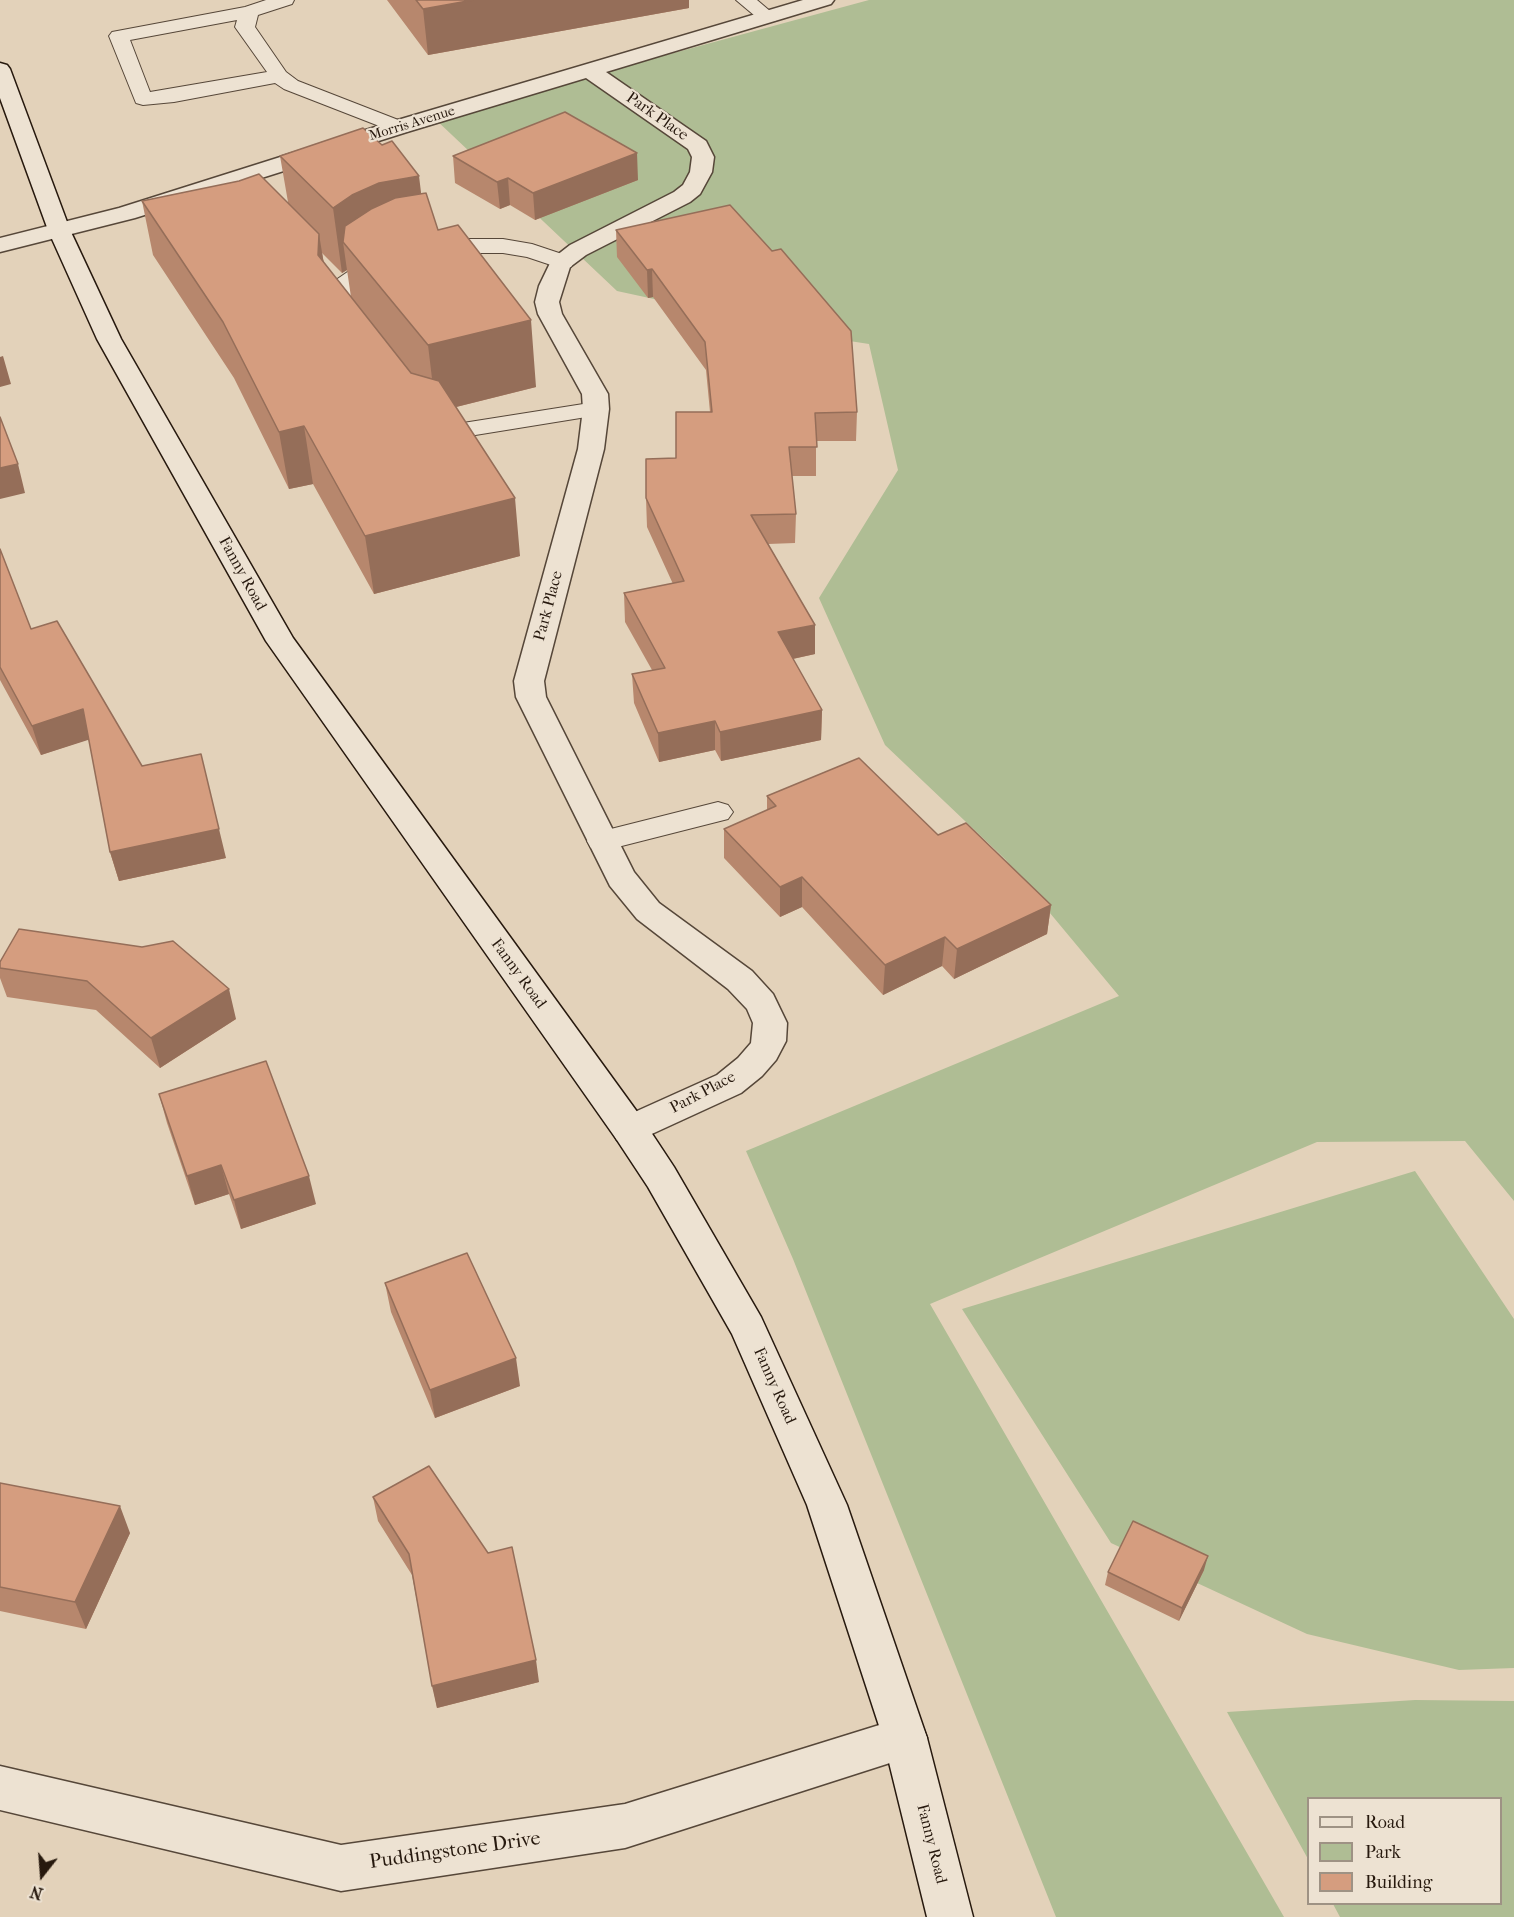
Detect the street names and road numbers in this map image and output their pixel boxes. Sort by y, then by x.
street label: Park Place [622,89,692,145]
street label: Morris Avenue [367,103,457,145]
street label: Fanny Road [214,534,270,614]
street label: Park Place [530,569,568,643]
street label: Fanny Road [486,935,550,1013]
street label: Park Place [667,1068,739,1118]
street label: Fanny Road [749,1345,799,1427]
street label: Fanny Road [912,1802,950,1886]
street label: Puddingstone Drive [368,1827,542,1875]

